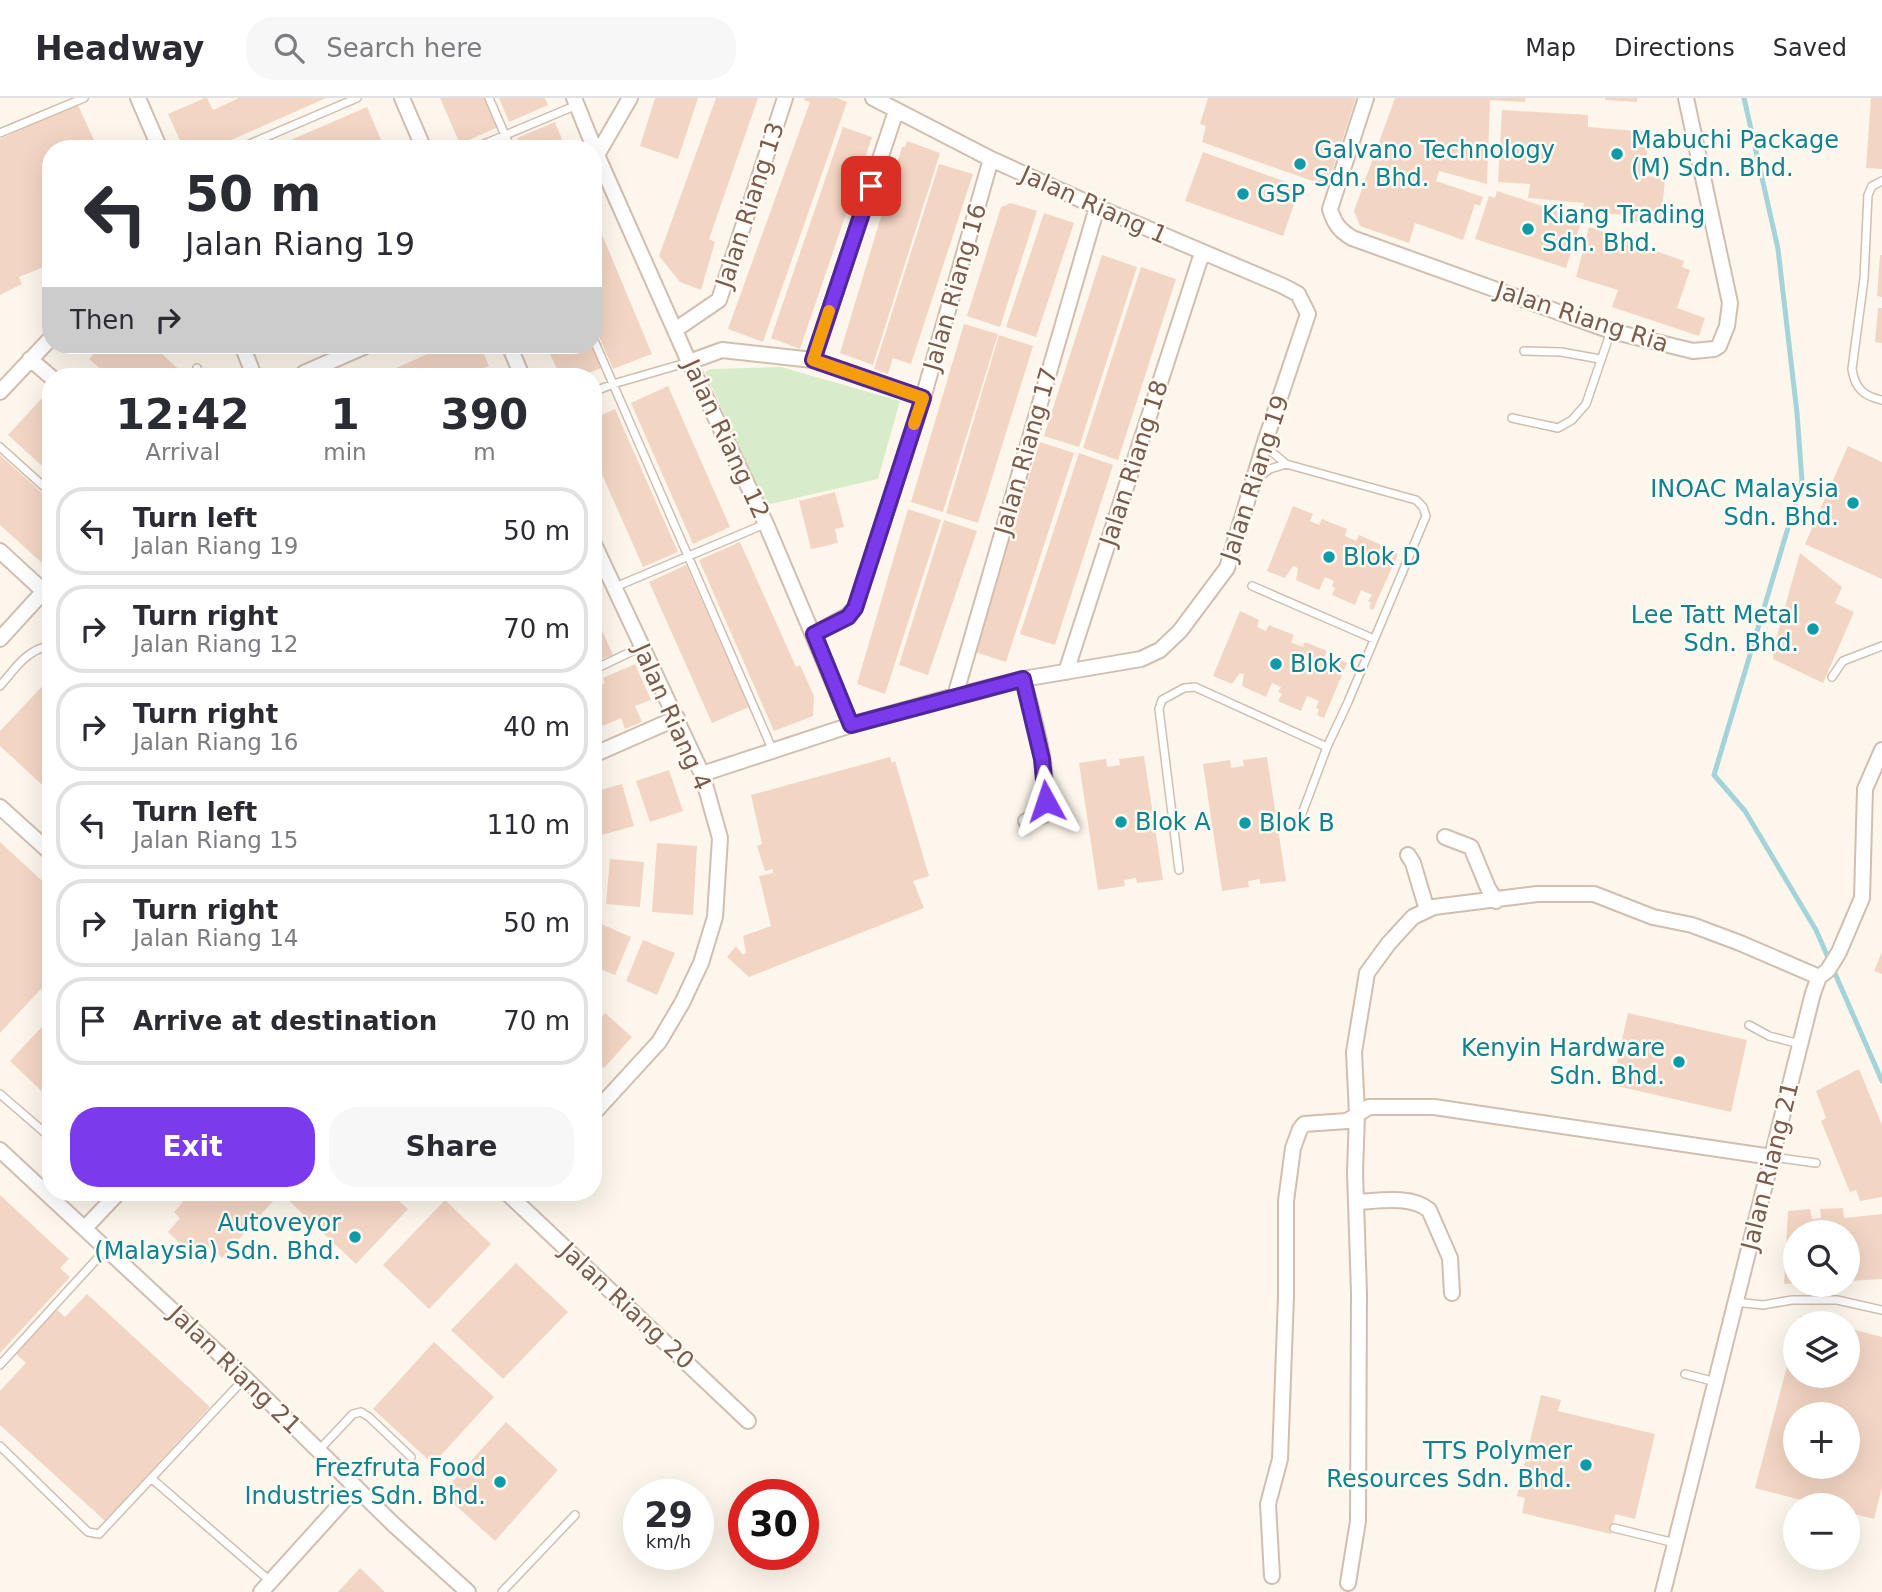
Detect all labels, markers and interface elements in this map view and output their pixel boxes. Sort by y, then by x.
search box [246,17,736,80]
text: Headway [35,29,204,68]
icon: search [270,29,308,67]
text: Search here [326,33,482,63]
text: Map [1525,34,1576,62]
text: Directions [1614,34,1735,62]
text: Saved [1773,34,1847,62]
street label: Jalan Riang 13 [709,119,790,293]
place label: Mabuchi Package (M) Sdn. Bhd. [1631,126,1839,182]
place label: Galvano Technology Sdn. Bhd. [1314,136,1555,192]
marker: Mabuchi Package (M) Sdn. Bhd. [1609,146,1625,162]
pin [841,156,901,216]
marker: Galvano Technology Sdn. Bhd. [1292,156,1308,172]
street label: Jalan Riang 1 [1015,159,1172,250]
text: 50 m [185,166,321,223]
icon: arrive [852,167,890,205]
icon: left [70,168,161,259]
place label: GSP [1257,180,1305,208]
marker: GSP [1235,186,1251,202]
street label: Jalan Riang 16 [917,200,992,376]
place label: Kiang Trading Sdn. Bhd. [1542,201,1705,257]
marker: Kiang Trading Sdn. Bhd. [1520,221,1536,237]
text: Jalan Riang 19 [185,225,415,263]
street label: Jalan Riang Ria [1490,275,1672,358]
icon: right [149,301,187,339]
text: Then [70,305,135,335]
street label: Jalan Riang 12 [676,353,775,523]
street label: Jalan Riang 17 [988,364,1063,540]
street label: Jalan Riang 18 [1093,377,1174,551]
text: 12:42 [116,390,250,439]
text: 1 [330,390,360,439]
text: 390 [441,390,528,439]
street label: Jalan Riang 19 [1214,392,1295,566]
text: Arrival [145,439,220,465]
text: min [323,439,367,465]
text: m [473,439,496,465]
place label: INOAC Malaysia Sdn. Bhd. [1650,475,1839,531]
marker: INOAC Malaysia Sdn. Bhd. [1845,495,1861,511]
text: Turn left [133,503,257,533]
icon: left [74,512,112,550]
text: 50 m [503,516,570,546]
text: Jalan Riang 19 [133,533,298,559]
place label: Blok D [1343,543,1421,571]
marker: Blok D [1321,549,1337,565]
text: Turn right [133,601,278,631]
place label: Lee Tatt Metal Sdn. Bhd. [1631,601,1799,657]
icon: right [74,610,112,648]
text: 70 m [503,614,570,644]
marker: Lee Tatt Metal Sdn. Bhd. [1805,621,1821,637]
text: Jalan Riang 12 [133,631,298,657]
street label: Jalan Riang 4 [626,638,717,795]
place label: Blok C [1290,650,1366,678]
marker: Blok C [1268,656,1284,672]
text: Turn right [133,699,278,729]
icon: right [74,708,112,746]
text: 40 m [503,712,570,742]
text: Jalan Riang 16 [133,729,298,755]
position arrow [1009,764,1083,838]
text: Turn left [133,797,257,827]
icon: left [74,806,112,844]
place label: Blok A [1135,808,1211,836]
place label: Blok B [1259,809,1335,837]
text: 110 m [487,810,570,840]
marker: Blok A [1113,814,1129,830]
marker: Blok B [1237,815,1253,831]
text: Jalan Riang 15 [133,827,298,853]
text: Turn right [133,895,278,925]
icon: right [74,904,112,942]
text: 50 m [503,908,570,938]
text: Jalan Riang 14 [133,925,298,951]
icon: arrive [74,1002,112,1040]
text: Arrive at destination [133,1006,437,1036]
text: 70 m [503,1006,570,1036]
place label: Kenyin Hardware Sdn. Bhd. [1461,1034,1665,1090]
marker: Kenyin Hardware Sdn. Bhd. [1671,1054,1687,1070]
street label: Jalan Riang 21 [1735,1079,1804,1255]
button: Exit [70,1107,315,1187]
button: Share [329,1107,574,1187]
place label: Autoveyor (Malaysia) Sdn. Bhd. [94,1209,341,1265]
map controls [1783,1220,1860,1570]
button: search [1783,1220,1860,1297]
marker: Autoveyor (Malaysia) Sdn. Bhd. [347,1229,363,1245]
street label: Jalan Riang 20 [553,1236,700,1375]
street label: Jalan Riang 21 [162,1299,307,1440]
button: layers [1783,1311,1860,1388]
button: + [1783,1402,1860,1479]
place label: TTS Polymer Resources Sdn. Bhd. [1326,1437,1572,1493]
place label: Frezfruta Food Industries Sdn. Bhd. [244,1454,486,1510]
marker: TTS Polymer Resources Sdn. Bhd. [1578,1457,1594,1473]
marker: Frezfruta Food Industries Sdn. Bhd. [492,1474,508,1490]
speed limit sign: 30 [728,1479,819,1570]
button: − [1783,1493,1860,1570]
text: 29 [644,1495,693,1535]
text: km/h [646,1531,691,1552]

